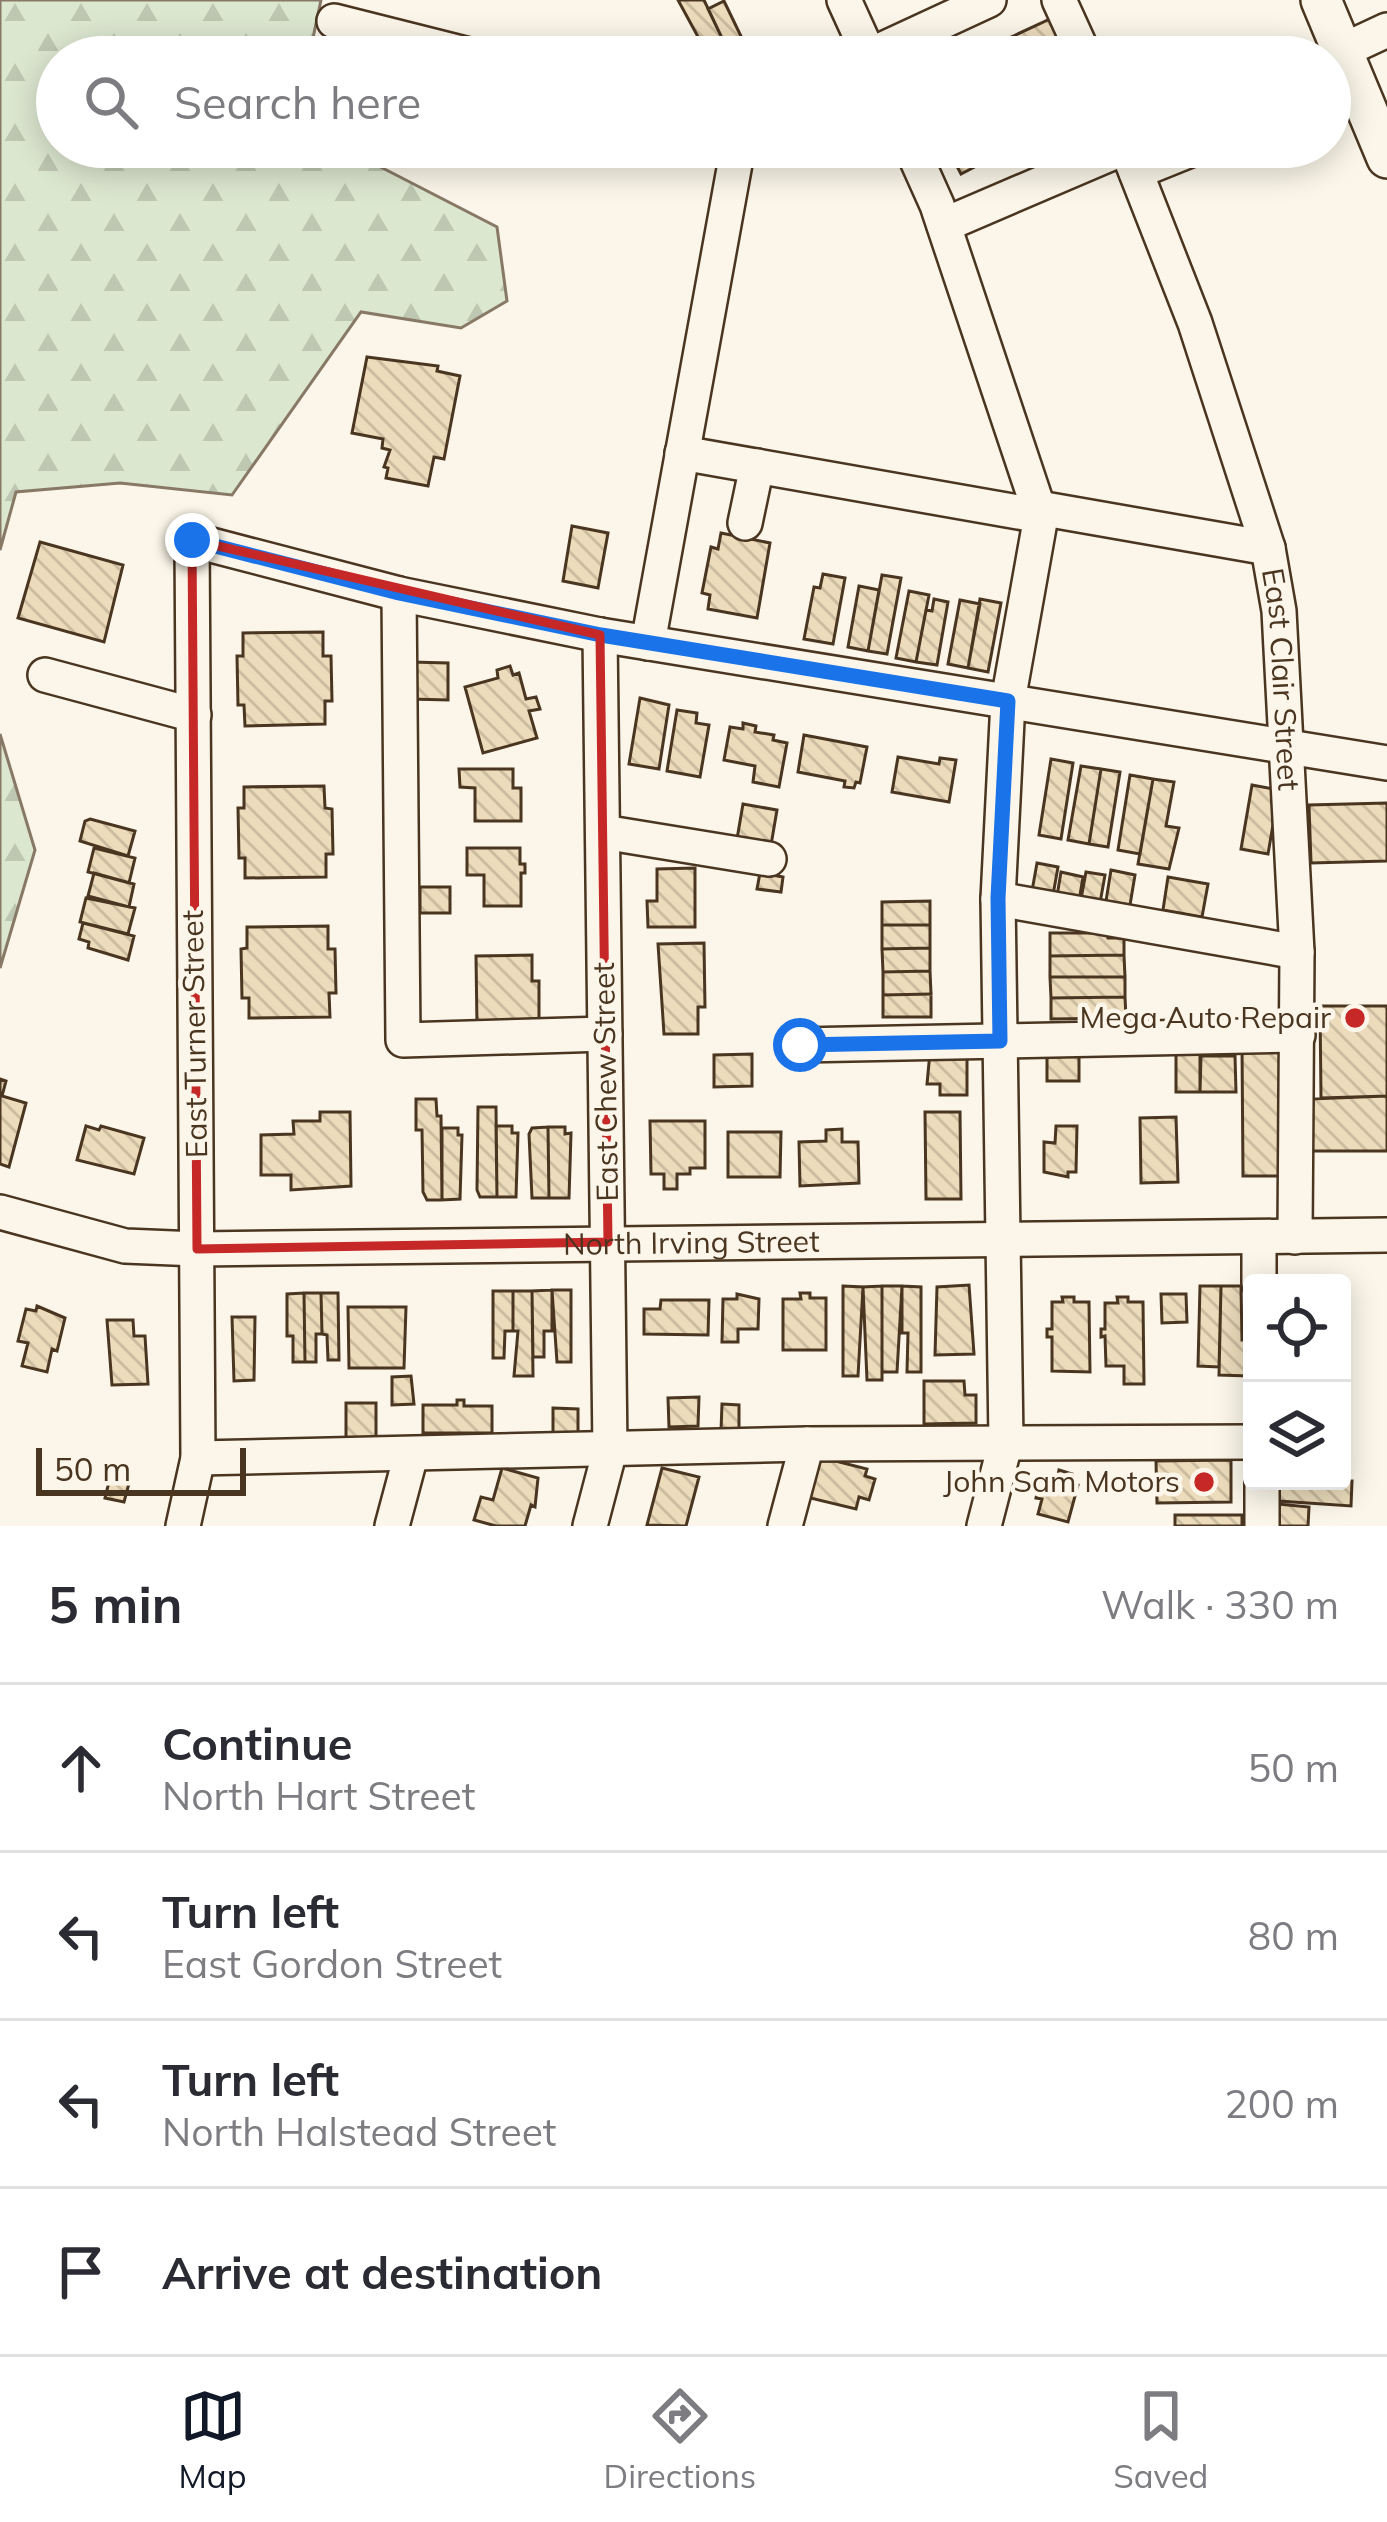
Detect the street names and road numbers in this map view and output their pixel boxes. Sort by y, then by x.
street label: East Clair Street [1254,565,1308,792]
street label: East Turner Street [173,910,215,1158]
street label: East Chew Street [584,962,626,1202]
street label: North Irving Street [563,1222,820,1263]

